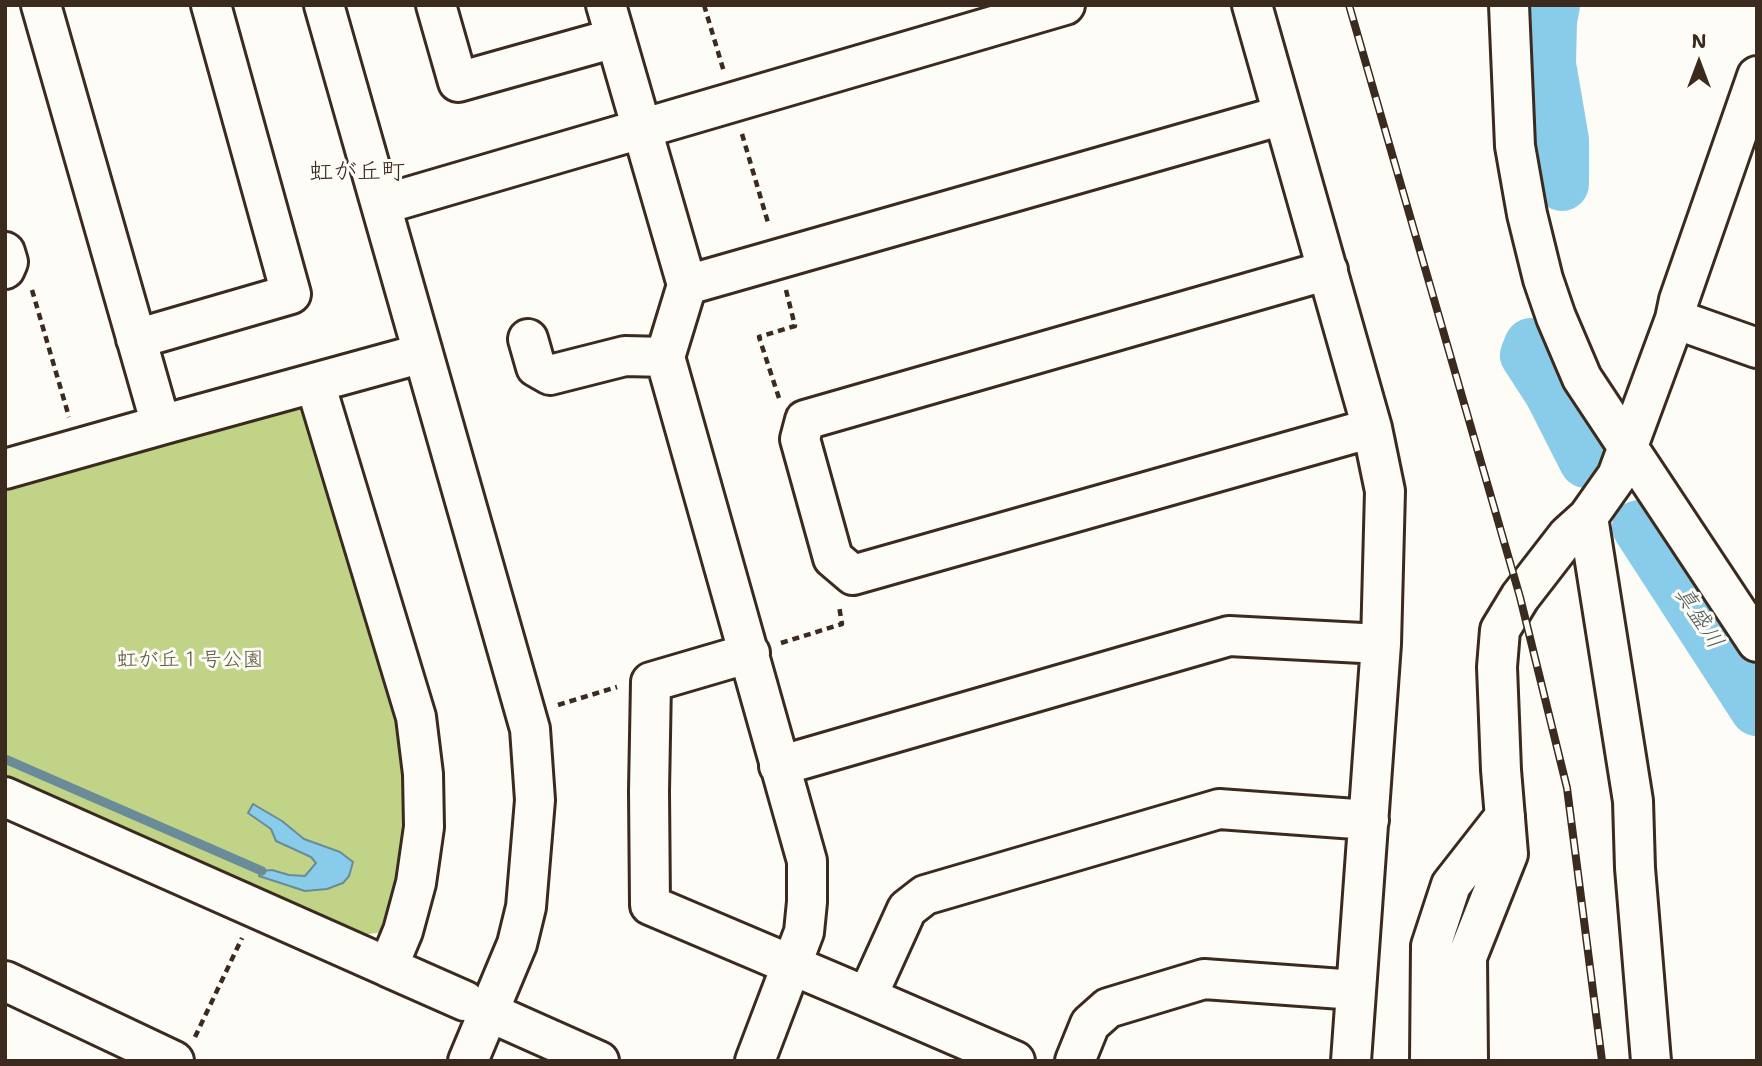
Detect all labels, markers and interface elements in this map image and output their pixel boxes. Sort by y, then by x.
north arrow [1664,28,1734,98]
text: N [1691,29,1707,54]
district label: 虹が丘町 [309,159,405,187]
water label: 真盛川 [1668,582,1728,654]
park label: 虹が丘１号公園 [117,648,263,674]

